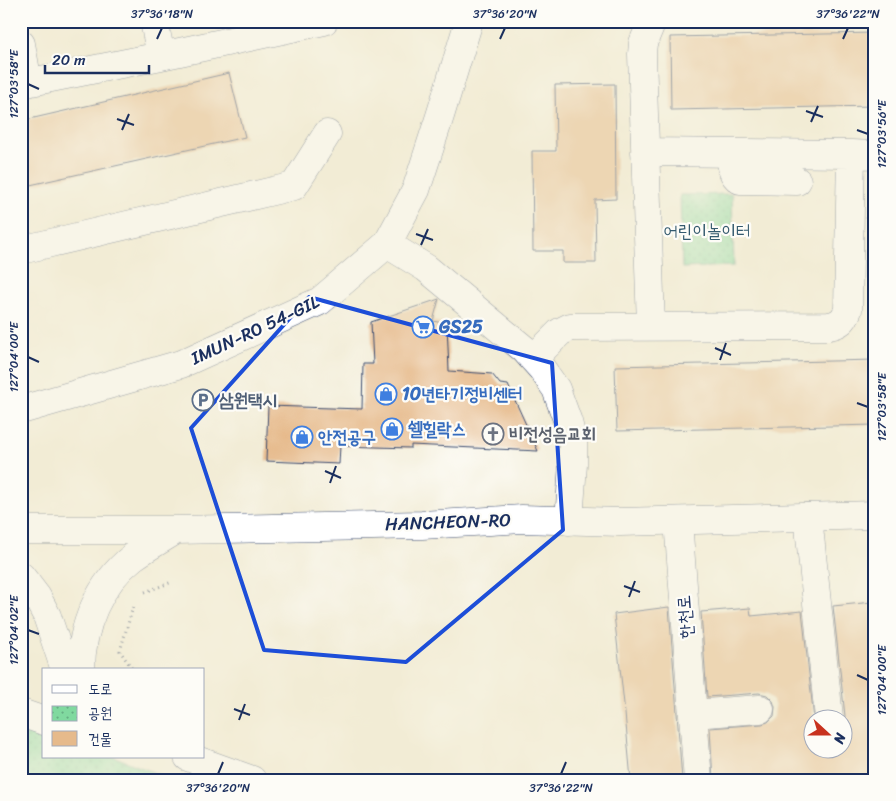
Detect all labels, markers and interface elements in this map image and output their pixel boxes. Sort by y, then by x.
text: 37°36'18"N [131,3,194,25]
text: 37°36'20"N [473,3,538,25]
text: 37°36'22"N [816,3,880,25]
scale bar [45,42,149,74]
text: 20 m [52,47,86,73]
text: 127°03'58"E [3,48,25,118]
text: 127°03'56"E [871,98,893,168]
park label: 어린이놀이터 [664,215,750,247]
street label: IMUN-RO 54-GIL [184,286,325,374]
place label: GS25 [438,311,483,343]
supermarket icon: GS25 [411,315,435,339]
text: 127°04'00"E [3,320,25,392]
text: 127°03'58"E [871,371,893,441]
place label: 10년타기정비센터 [402,378,523,410]
shop icon: 10년타기정비센터 [374,382,398,406]
place label: 삼원택시 [219,384,277,416]
parking icon: 삼원택시 [191,388,215,412]
place label: 쉘힐락스 [408,413,466,445]
shop icon: 쉘힐락스 [380,417,404,441]
place label: 비전성음교회 [509,418,596,450]
place label: 안전공구 [318,421,376,453]
church icon: 비전성음교회 [481,422,505,446]
shop icon: 안전공구 [290,425,314,449]
street label: HANCHEON-RO [385,504,511,540]
text: 127°04'02"E [3,594,25,665]
street label: 한천로 [668,594,702,640]
text: 127°04'00"E [871,643,893,715]
legend [42,668,205,758]
text: 도로 [88,676,112,702]
text: 공원 [88,700,112,726]
north arrow [804,708,854,758]
text: 건물 [88,726,112,752]
text: N [826,729,853,748]
text: 37°36'20"N [186,777,251,799]
text: 37°36'22"N [529,777,593,799]

